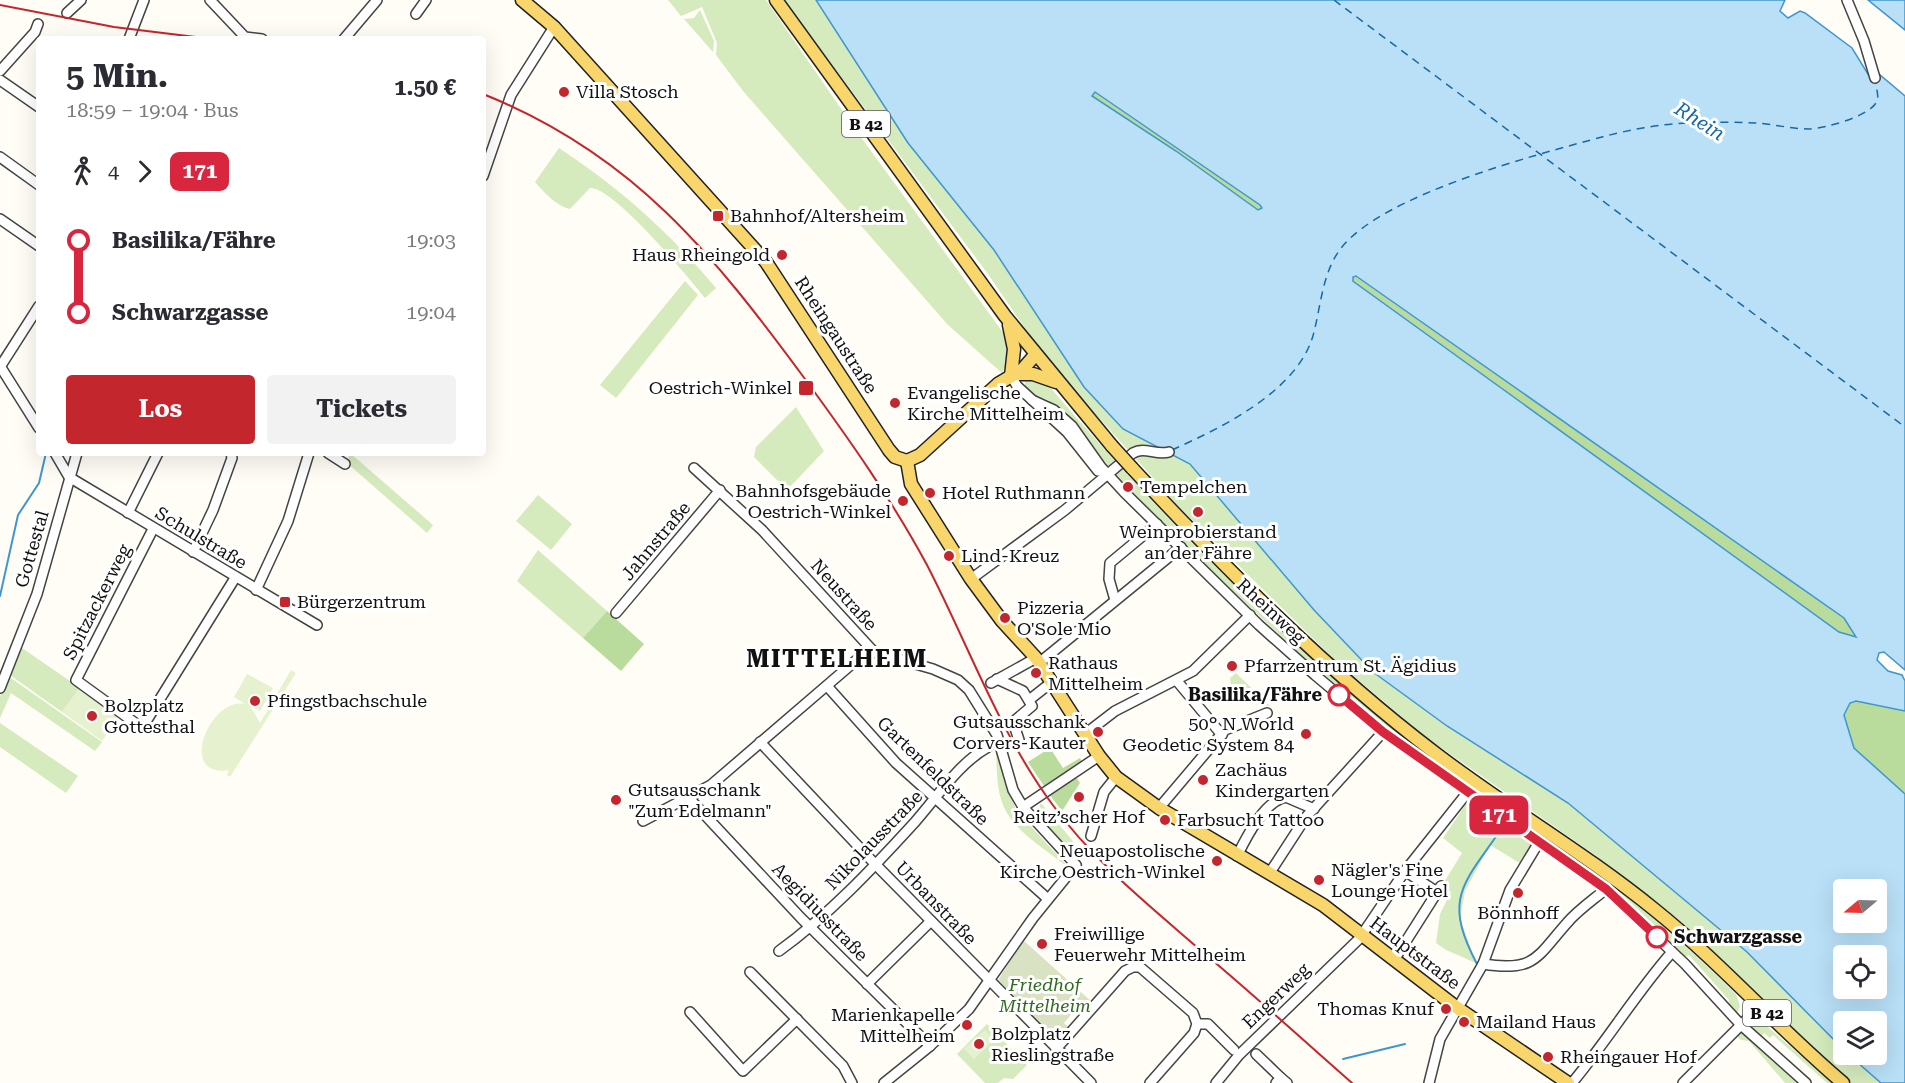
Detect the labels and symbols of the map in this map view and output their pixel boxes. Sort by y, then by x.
place label: Villa Stosch [576,81,679,102]
marker: Villa Stosch [557,85,571,99]
water label: Rhein [1670,96,1729,146]
road number: B 42 [842,111,890,137]
place label: Bahnhof/Altersheim [730,205,905,226]
marker: Bahnhof/Altersheim [711,209,725,223]
place label: Haus Rheingold [632,244,770,265]
marker: Haus Rheingold [775,248,789,262]
street label: Rheingaustraße [791,272,882,397]
place label: Oestrich-Winkel [649,377,792,398]
marker: Oestrich-Winkel [797,379,815,397]
place label: Evangelische Kirche Mittelheim [907,382,1064,424]
marker: Evangelische Kirche Mittelheim [888,396,902,410]
place label: Tempelchen [1140,476,1248,497]
place label: Bahnhofsgebäude Oestrich-Winkel [735,480,891,522]
marker: Tempelchen [1121,480,1135,494]
place label: Hotel Ruthmann [942,482,1086,503]
marker: Hotel Ruthmann [923,486,937,500]
marker: Bahnhofsgebäude Oestrich-Winkel [896,494,910,508]
street label: Jahnstraße [617,497,695,584]
street label: Schulstraße [152,502,251,573]
marker: Weinprobierstand an der Fähre [1191,505,1205,519]
street label: Gottestal [11,507,53,590]
place label: Weinprobierstand an der Fähre [1119,521,1277,563]
street label: Spitzackerweg [58,540,135,663]
place label: Lind-Kreuz [961,545,1059,566]
marker: Lind-Kreuz [942,549,956,563]
street label: Neustraße [807,555,882,635]
street label: Rheinweg [1233,574,1310,648]
place label: Bürgerzentrum [297,591,426,612]
marker: Bürgerzentrum [278,595,292,609]
place label: Pizzeria O'Sole Mio [1017,597,1111,639]
marker: Pizzeria O'Sole Mio [998,611,1012,625]
district label: MITTELHEIM [746,645,928,673]
place label: Rathaus Mittelheim [1048,652,1143,694]
place label: Pfarrzentrum St. Ägidius [1244,655,1456,676]
marker: Pfarrzentrum St. Ägidius [1225,659,1239,673]
marker: Rathaus Mittelheim [1029,666,1043,680]
place label: Basilika/Fähre [1188,684,1322,705]
marker: Basilika/Fähre [1328,684,1350,706]
place label: Pfingstbachschule [267,690,427,711]
marker: Pfingstbachschule [248,694,262,708]
place label: Bolzplatz Gottesthal [104,695,195,737]
marker: Bolzplatz Gottesthal [85,709,99,723]
place label: Gutsausschank Corvers-Kauter [953,711,1086,753]
street label: Gartenfeldstraße [873,712,994,829]
place label: 50° N World Geodetic System 84 [1123,713,1294,755]
marker: Gutsausschank Corvers-Kauter [1091,725,1105,739]
marker: 50° N World Geodetic System 84 [1299,727,1313,741]
place label: Zachäus Kindergarten [1215,759,1330,801]
marker: Zachäus Kindergarten [1196,773,1210,787]
place label: Gutsausschank "Zum Edelmann" [628,779,772,821]
street label: Nikolausstraße [821,785,927,894]
marker: Reitz’scher Hof [1072,790,1086,804]
marker: Gutsausschank "Zum Edelmann" [609,793,623,807]
line badge: 171 [1464,796,1534,834]
place label: Reitz’scher Hof [1013,806,1146,827]
place label: Farbsucht Tattoo [1177,809,1324,830]
marker: Farbsucht Tattoo [1158,813,1172,827]
place label: Neuapostolische Kirche Oestrich-Winkel [1000,840,1205,882]
marker: Neuapostolische Kirche Oestrich-Winkel [1210,854,1224,868]
street label: Urbanstraße [891,857,981,949]
street label: Aegidiusstraße [768,858,873,965]
place label: Nägler's Fine Lounge Hotel [1331,859,1448,901]
marker: Nägler's Fine Lounge Hotel [1312,873,1326,887]
north arrow [1833,879,1887,933]
marker: Bönnhoff [1511,886,1525,900]
place label: Bönnhoff [1477,902,1560,923]
street label: Hauptstraße [1366,912,1465,993]
place label: Freiwillige Feuerwehr Mittelheim [1054,923,1246,965]
marker: Schwarzgasse [1646,926,1668,948]
place label: Schwarzgasse [1674,926,1802,947]
marker: Freiwillige Feuerwehr Mittelheim [1035,937,1049,951]
street label: Engerweg [1238,958,1314,1033]
park label: Friedhof Mittelheim [998,974,1091,1016]
place label: Thomas Knuf [1317,998,1435,1019]
road number: B 42 [1743,1000,1791,1026]
marker: Thomas Knuf [1439,1002,1453,1016]
place label: Marienkapelle Mittelheim [831,1004,955,1046]
place label: Mailand Haus [1476,1011,1596,1032]
marker: Mailand Haus [1457,1015,1471,1029]
marker: Marienkapelle Mittelheim [960,1018,974,1032]
place label: Bolzplatz Rieslingstraße [991,1023,1114,1065]
marker: Bolzplatz Rieslingstraße [972,1037,986,1051]
place label: Rheingauer Hof [1560,1046,1698,1067]
marker: Rheingauer Hof [1541,1050,1555,1064]

